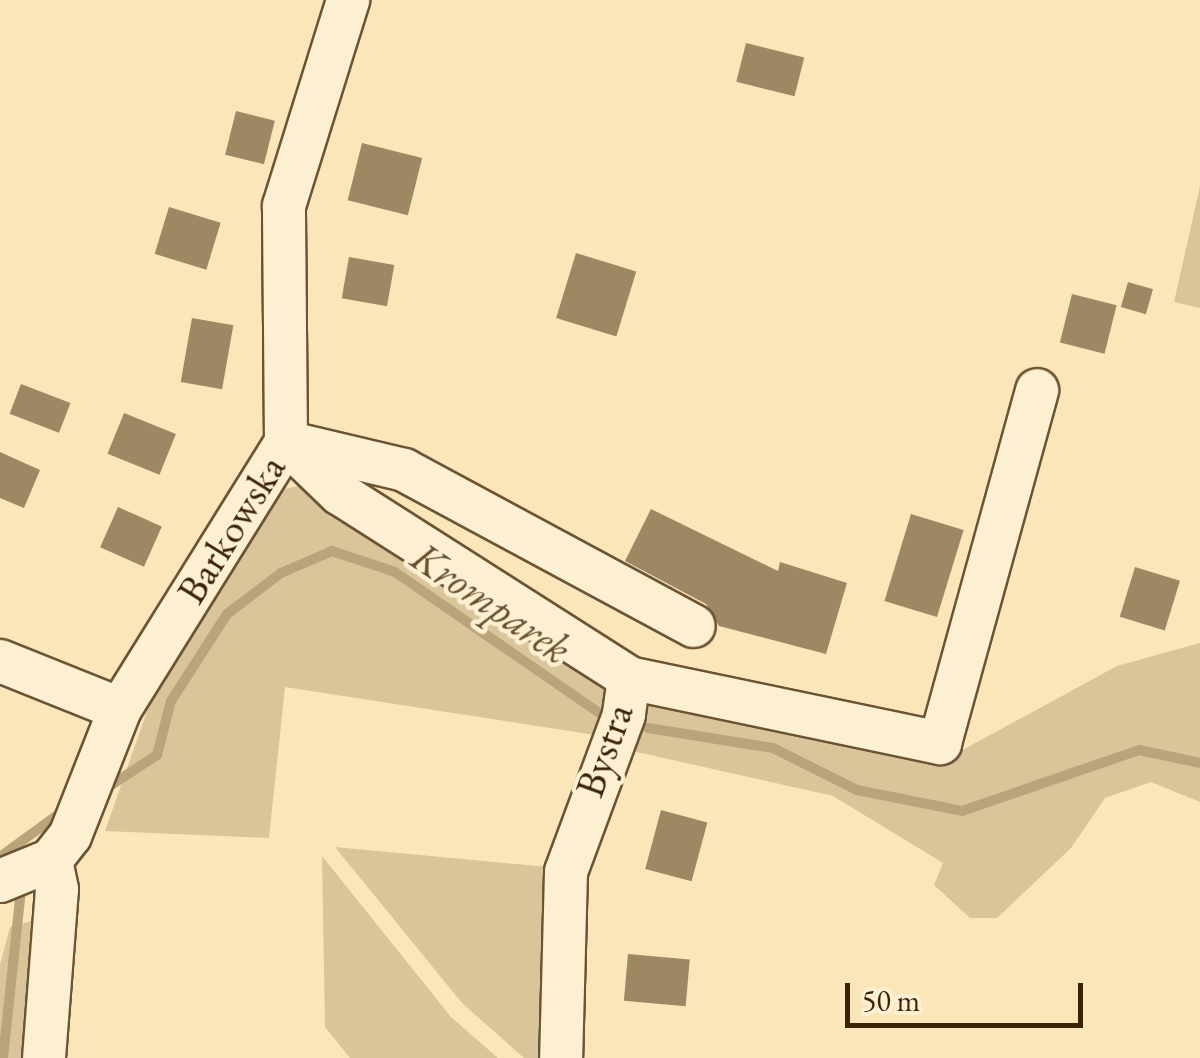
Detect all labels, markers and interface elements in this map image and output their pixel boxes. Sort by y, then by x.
street label: Barkowska [167,446,295,612]
water label: Kromparek [402,532,580,674]
street label: Bystra [565,697,643,803]
scale bar [850,963,1088,1025]
text: 50 m [862,981,920,1020]

